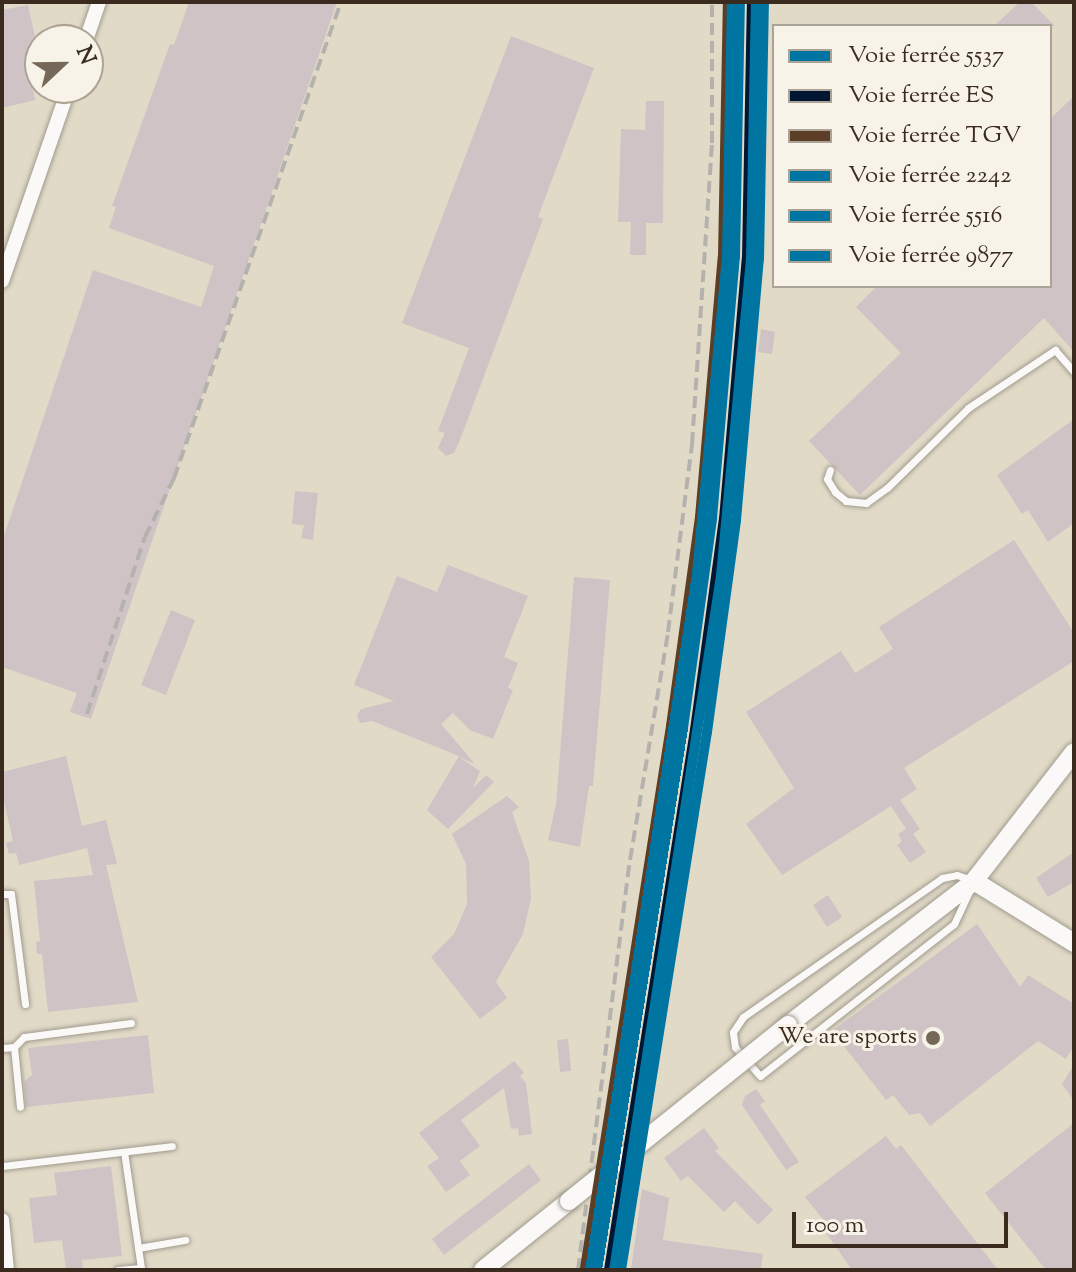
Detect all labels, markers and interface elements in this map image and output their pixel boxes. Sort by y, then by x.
north arrow [24,24,104,104]
legend [772,24,1052,288]
text: Voie ferrée 5537 [848,39,1004,73]
text: N [66,42,103,70]
text: Voie ferrée ES [848,79,994,113]
text: Voie ferrée TGV [848,119,1021,153]
text: Voie ferrée 2242 [848,159,1011,193]
text: Voie ferrée 5516 [848,199,1002,233]
text: Voie ferrée 9877 [848,239,1013,273]
place label: We are sports [778,1024,917,1052]
marker: We are sports [924,1029,942,1047]
scale bar [796,1196,1012,1246]
text: 100 m [806,1209,864,1243]

